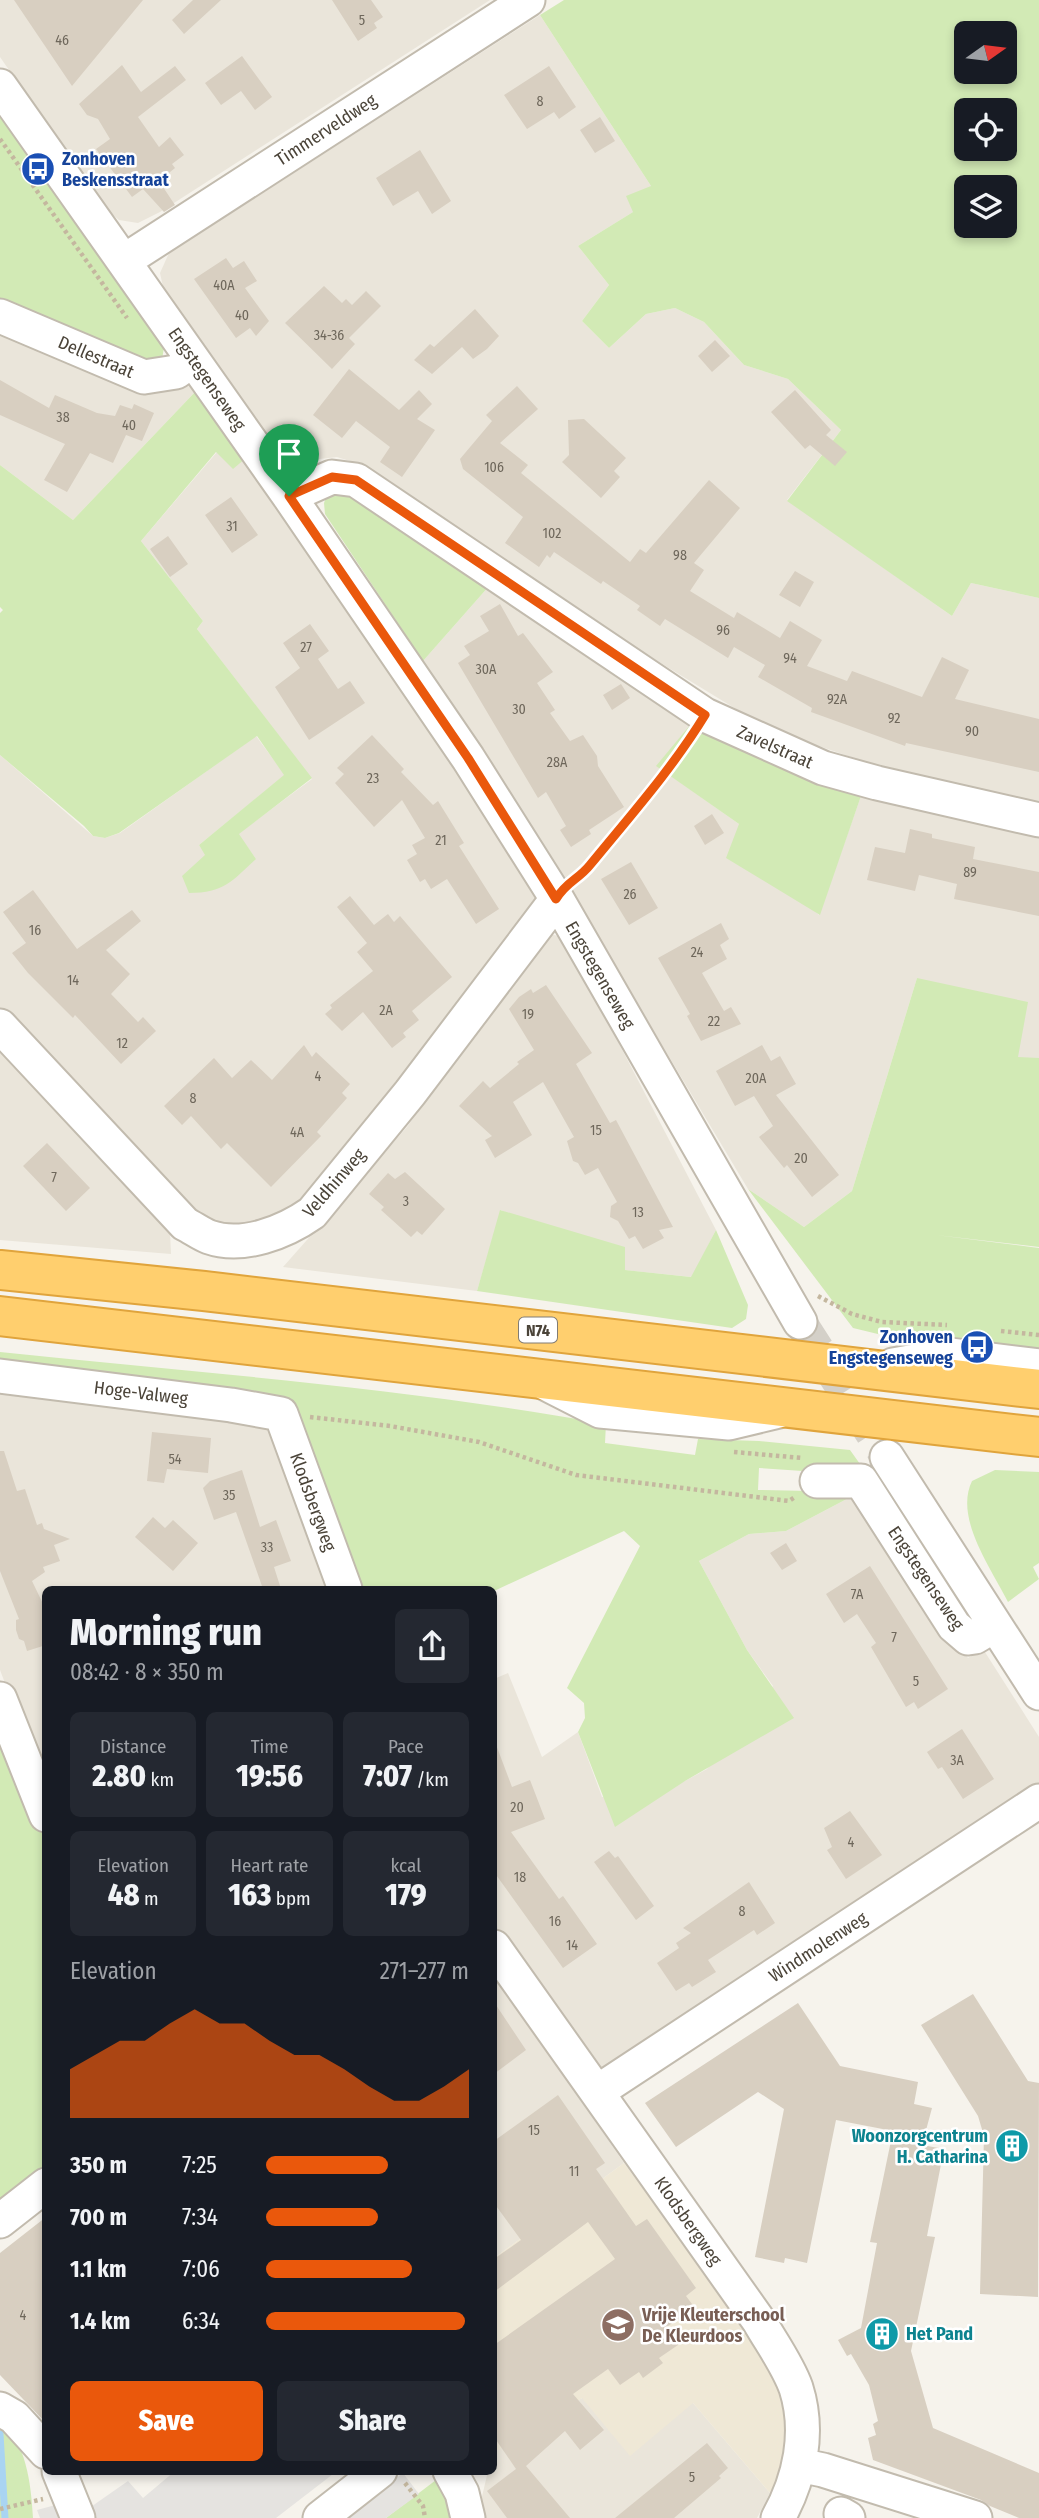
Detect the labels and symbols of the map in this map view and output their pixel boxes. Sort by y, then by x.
house number: 5 [359,12,365,29]
north arrow [954,21,1017,84]
house number: 46 [55,32,69,49]
street label: Timmerveldweg [271,89,381,171]
house number: 8 [537,93,544,110]
place label: Zonhoven Beskensstraat [62,148,169,191]
bus stop icon: Zonhoven Beskensstraat [19,150,57,188]
house number: 40A [213,277,235,294]
house number: 40 [235,307,249,324]
street label: Engstegenseweg [163,323,251,435]
house number: 34-36 [314,327,344,344]
street label: Dellestraat [55,331,137,383]
house number: 38 [56,409,70,426]
house number: 40 [122,417,136,434]
pin [259,424,319,496]
house number: 106 [484,459,504,476]
house number: 31 [226,518,238,535]
house number: 102 [543,525,561,542]
house number: 98 [673,547,687,564]
house number: 96 [716,622,730,639]
house number: 27 [300,639,312,656]
house number: 94 [783,650,797,667]
house number: 30A [476,661,497,678]
house number: 92A [827,691,848,708]
house number: 30 [512,701,526,718]
house number: 92 [888,710,900,727]
street label: Zavelstraat [733,720,817,774]
house number: 90 [965,723,979,740]
house number: 28A [547,754,568,771]
house number: 23 [367,770,379,787]
house number: 21 [435,832,447,849]
house number: 89 [963,864,977,881]
house number: 26 [623,886,637,903]
street label: Engstegenseweg [560,917,640,1033]
house number: 16 [29,922,41,939]
house number: 24 [691,944,704,961]
house number: 14 [67,972,79,989]
house number: 2A [379,1002,393,1019]
house number: 19 [522,1006,534,1023]
house number: 22 [708,1013,720,1030]
house number: 12 [116,1035,128,1052]
house number: 4 [315,1068,322,1085]
house number: 20A [746,1070,767,1087]
house number: 8 [190,1090,197,1107]
house number: 15 [590,1122,602,1139]
house number: 4A [290,1124,305,1141]
street label: Veldhinweg [298,1143,370,1222]
house number: 20 [794,1150,808,1167]
house number: 7 [51,1169,57,1186]
house number: 3 [403,1193,409,1210]
house number: 13 [632,1204,644,1221]
road number: N74 [519,1318,557,1342]
place label: Zonhoven Engstegenseweg [829,1326,953,1369]
bus stop icon: Zonhoven Engstegenseweg [958,1328,996,1366]
street label: Hoge-Valweg [93,1376,190,1410]
street label: Klodsbergweg [285,1450,341,1555]
house number: 54 [168,1451,182,1468]
house number: 35 [223,1487,235,1504]
street label: Engstegenseweg [883,1522,969,1635]
house number: 33 [261,1539,273,1556]
house number: 7A [851,1586,864,1603]
house number: 7 [891,1629,897,1646]
house number: 5 [913,1673,919,1690]
house number: 3A [950,1752,964,1769]
house number: 20 [510,1799,524,1816]
house number: 4 [848,1834,855,1851]
house number: 18 [514,1869,526,1886]
house number: 8 [739,1903,746,1920]
street label: Windmolenweg [765,1907,872,1987]
house number: 16 [549,1913,561,1930]
house number: 14 [566,1937,578,1954]
house number: 15 [528,2122,540,2139]
place label: Woonzorgcentrum H. Catharina [852,2125,988,2168]
building icon: Woonzorgcentrum H. Catharina [993,2127,1031,2165]
house number: 11 [569,2163,579,2180]
street label: Klodsbergweg [649,2172,727,2270]
place label: Vrije Kleuterschool De Kleurdoos [641,2304,785,2347]
school or university icon: Vrije Kleuterschool De Kleurdoos [599,2306,637,2344]
house number: 4 [20,2307,27,2324]
building icon: Het Pand [863,2315,901,2353]
place label: Het Pand [906,2323,973,2345]
house number: 5 [689,2469,695,2486]

